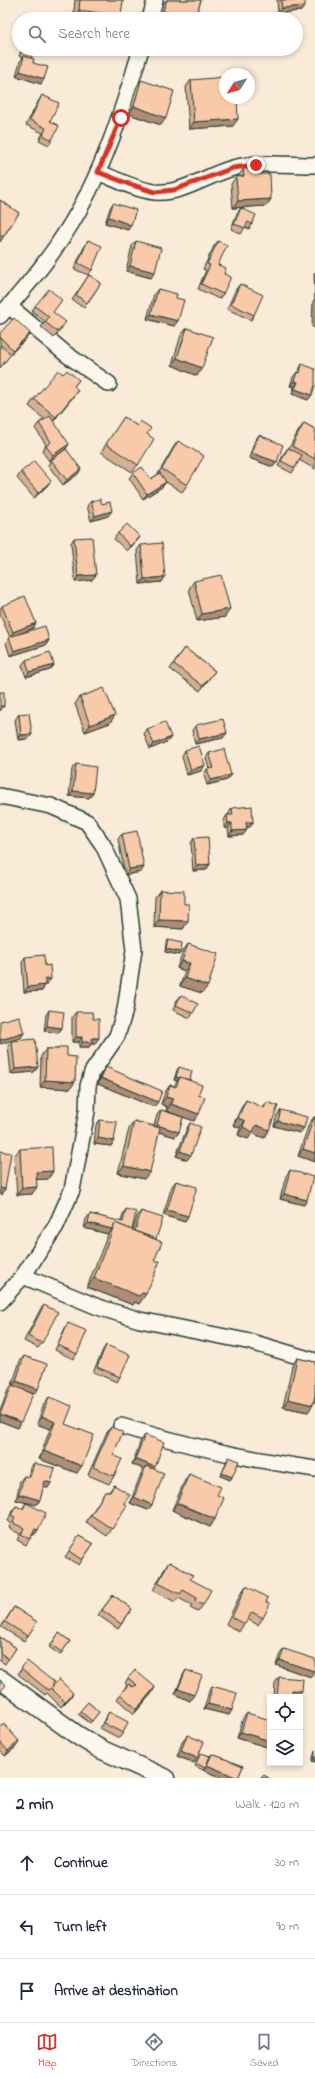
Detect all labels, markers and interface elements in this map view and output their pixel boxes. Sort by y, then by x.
search box [12,12,303,56]
icon: search [26,23,48,45]
text: Search here [58,23,130,45]
north arrow [219,68,255,104]
route start [112,109,130,127]
route end [247,156,265,174]
map controls [267,1694,303,1766]
button: locate [267,1694,303,1730]
button: layers [267,1730,303,1766]
text: 2 min [16,1792,53,1817]
text: Walk · 120 m [235,1795,299,1814]
icon: ahead [16,1852,38,1874]
text: Continue [54,1852,108,1874]
text: 30 m [275,1853,299,1872]
icon: left [16,1916,38,1938]
text: Turn left [54,1916,107,1938]
text: 90 m [276,1917,299,1936]
icon: arrive [16,1980,38,2002]
text: Arrive at destination [54,1980,178,2002]
tab: Map [36,2031,58,2071]
tab: Directions [131,2031,177,2071]
tab: Saved [250,2031,279,2071]

